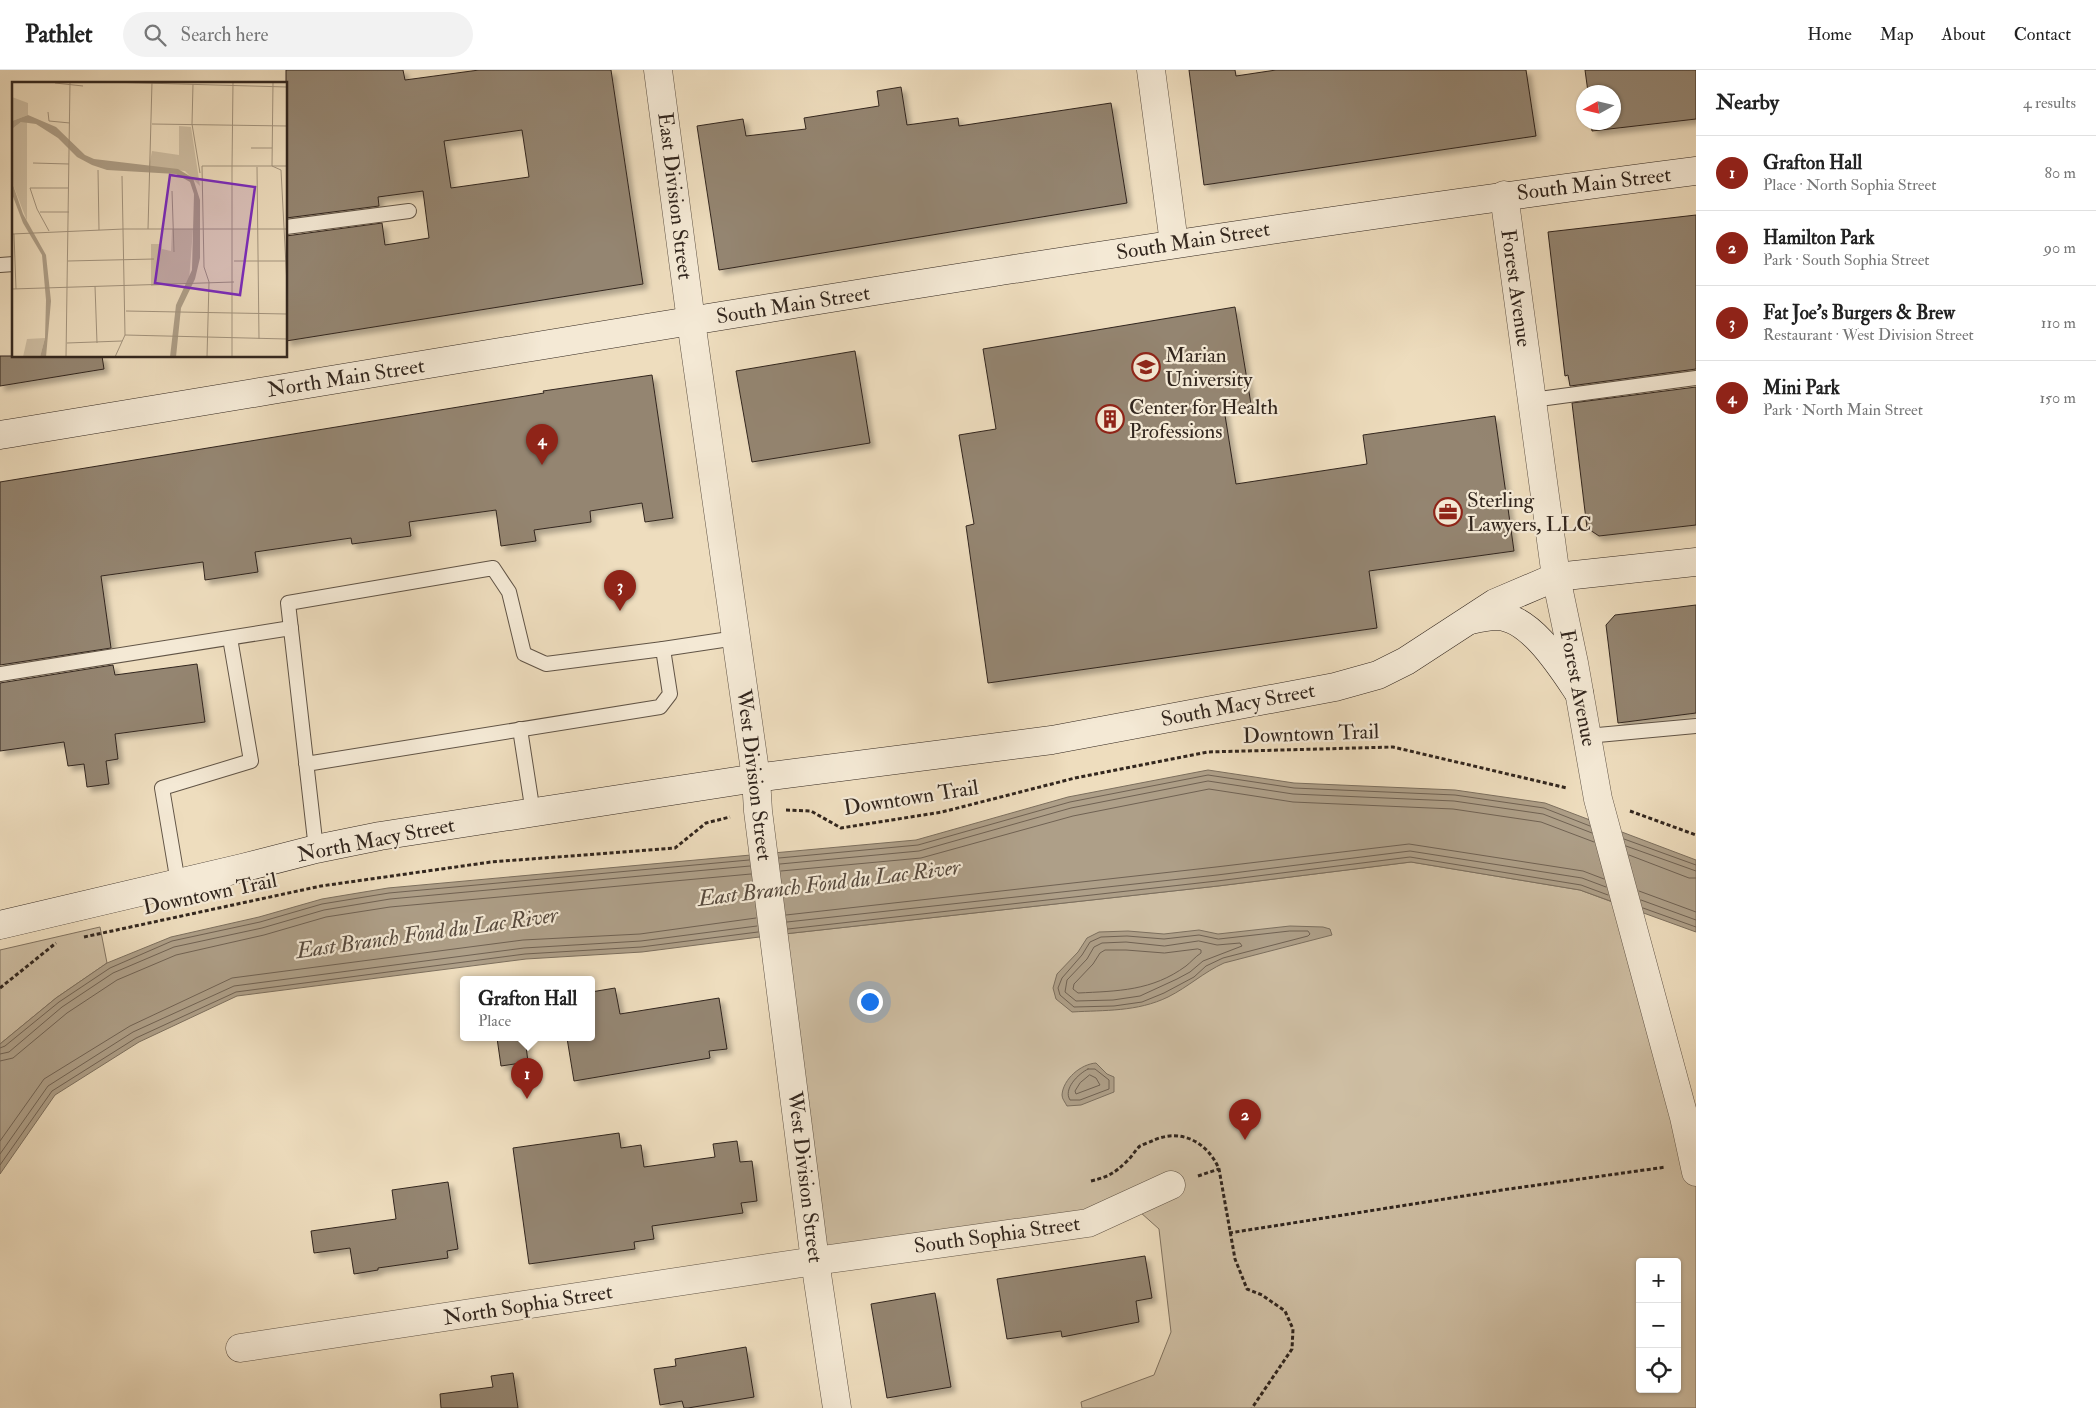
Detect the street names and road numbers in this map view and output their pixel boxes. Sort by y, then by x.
street label: East Division Street [651,111,699,281]
street label: South Main Street [1515,161,1673,207]
street label: South Main Street [1114,216,1272,266]
street label: Forest Avenue [1494,227,1538,349]
street label: South Main Street [714,280,872,330]
street label: North Main Street [265,352,427,404]
street label: Forest Avenue [1553,627,1603,749]
street label: South Macy Street [1159,677,1318,733]
street label: West Division Street [730,687,778,862]
street label: Downtown Trail [1242,718,1380,750]
street label: Downtown Trail [842,774,981,822]
street label: North Macy Street [295,811,457,869]
street label: Downtown Trail [140,866,280,921]
street label: West Division Street [781,1089,829,1264]
street label: South Sophia Street [912,1210,1082,1260]
street label: North Sophia Street [441,1278,615,1332]

